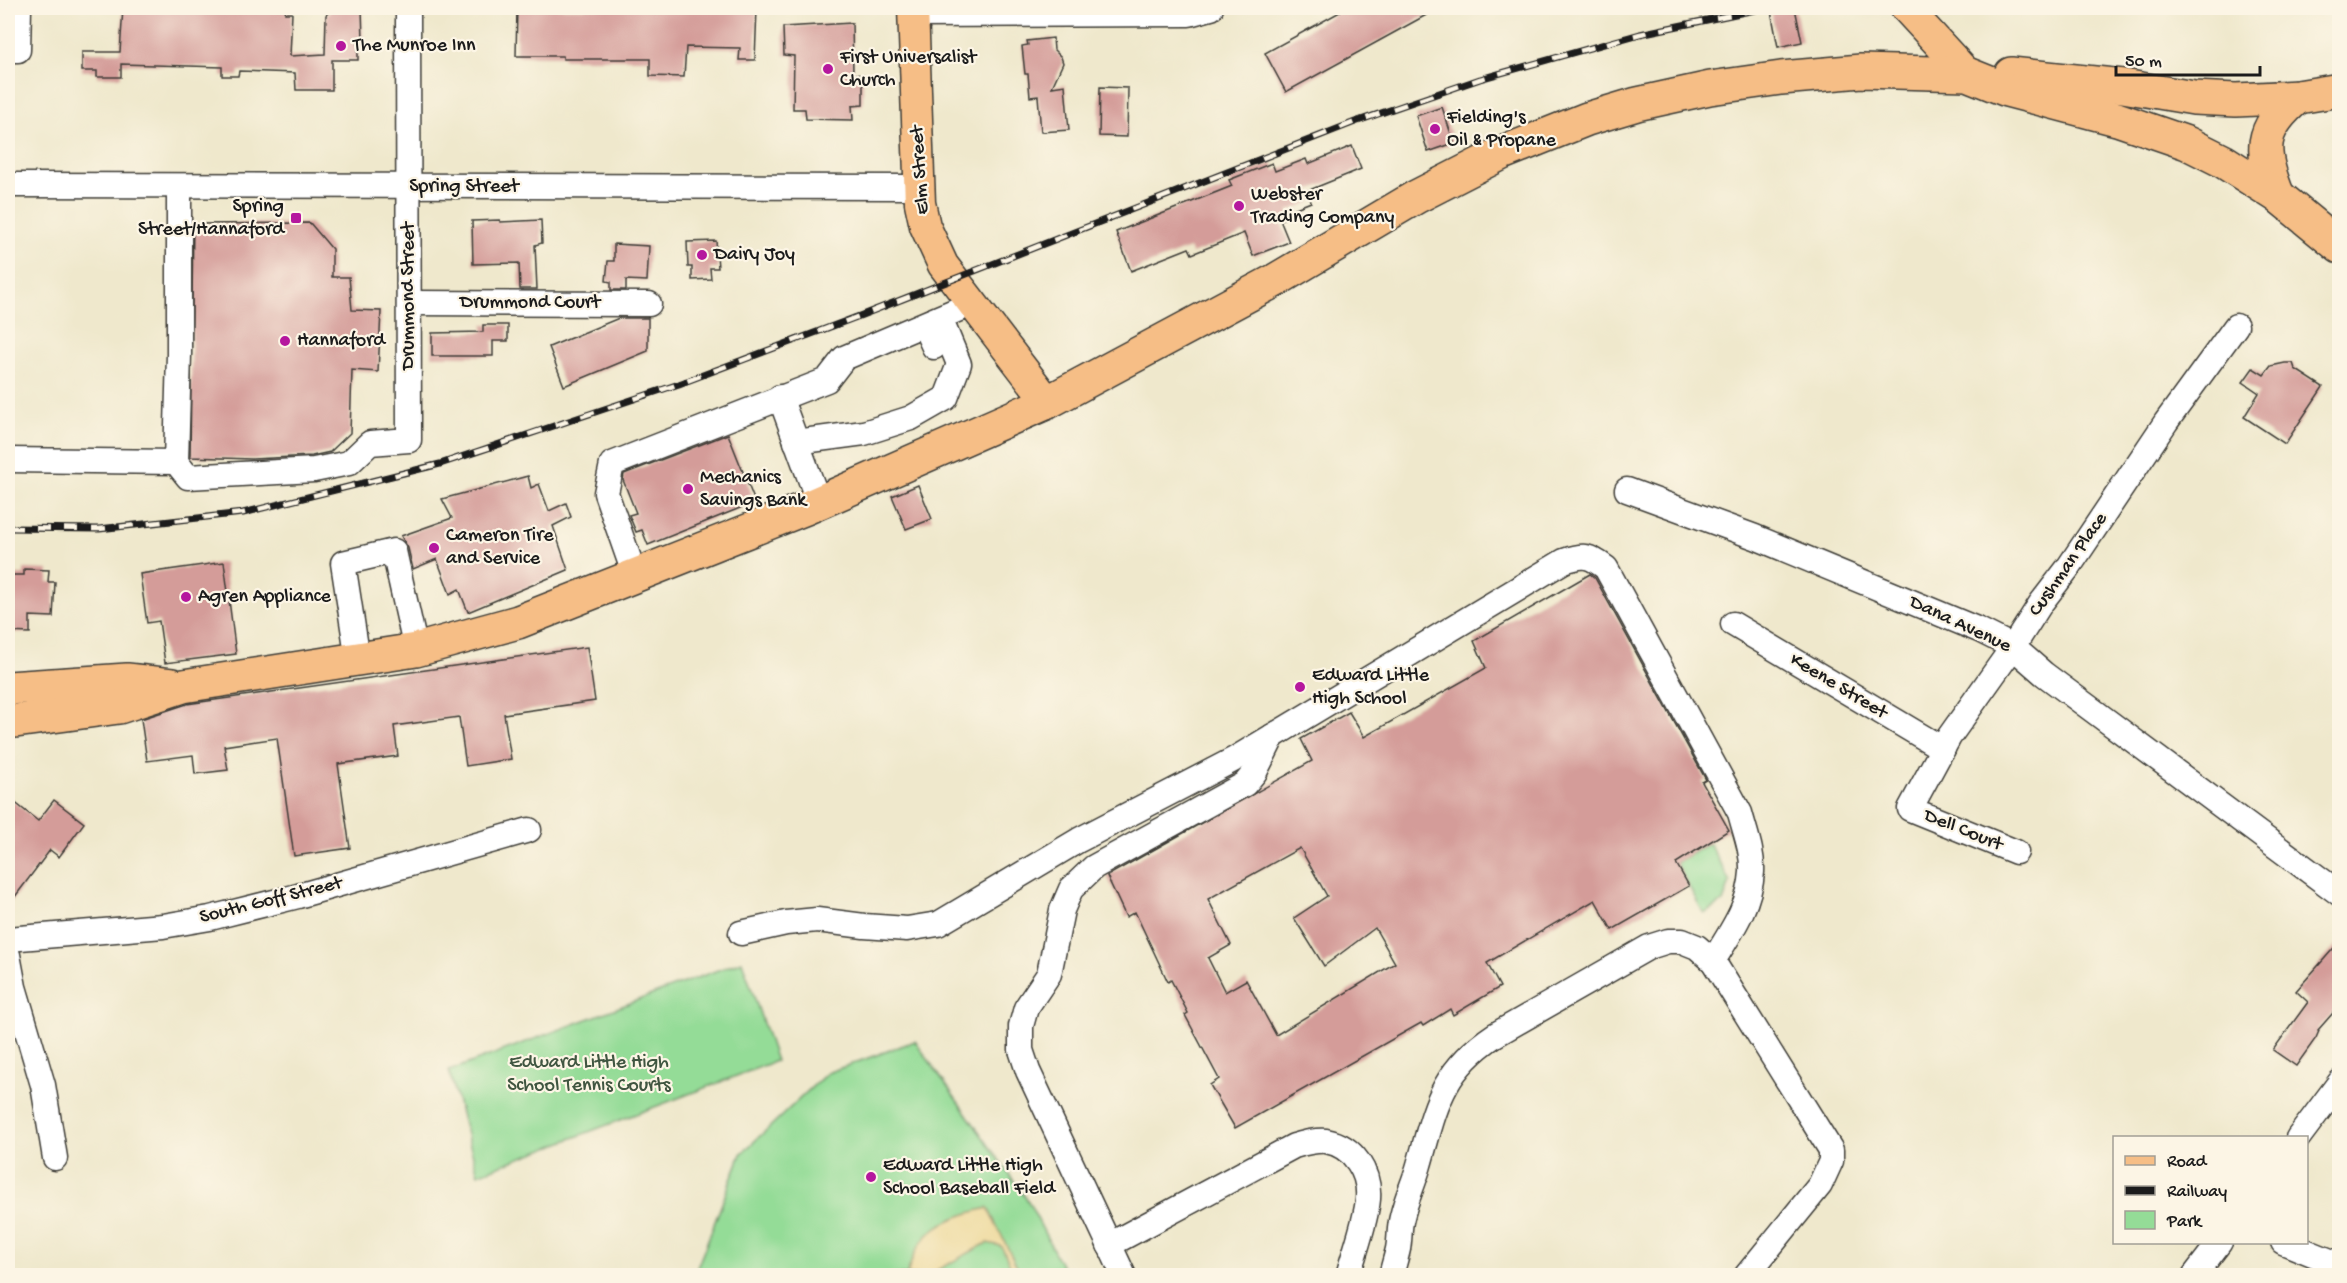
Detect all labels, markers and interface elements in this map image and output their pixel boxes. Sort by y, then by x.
place label: The Munroe Inn [352,35,476,58]
marker: The Munroe Inn [334,39,348,53]
scale bar [2116,39,2260,77]
place label: First Universalist Church [839,47,978,93]
text: 50 m [2125,52,2162,73]
marker: First Universalist Church [821,62,835,76]
place label: Fielding's Oil & Propane [1446,107,1556,153]
marker: Fielding's Oil & Propane [1428,122,1442,136]
street label: Elm Street [906,123,936,215]
street label: Spring Street [409,176,521,199]
place label: Webster Trading Company [1250,184,1394,230]
place label: Spring Street/Hannaford [138,196,286,242]
marker: Webster Trading Company [1232,199,1246,213]
marker: Spring Street/Hannaford [289,211,303,225]
street label: Drummond Street [398,220,421,372]
place label: Dairy Joy [712,244,795,267]
marker: Dairy Joy [695,248,709,262]
street label: Drummond Court [458,292,602,315]
place label: Hannaford [297,330,387,353]
marker: Hannaford [278,334,292,348]
place label: Mechanics Savings Bank [700,467,808,513]
marker: Mechanics Savings Bank [681,482,695,496]
street label: Cushman Place [2025,508,2114,621]
place label: Cameron Tire and Service [446,525,554,571]
marker: Cameron Tire and Service [427,541,441,555]
place label: Agren Appliance [198,586,331,609]
marker: Agren Appliance [179,590,193,604]
street label: Dana Avenue [1904,591,2015,659]
street label: Keene Street [1785,649,1892,726]
place label: Edward Little High School [1312,665,1430,711]
marker: Edward Little High School [1293,680,1307,694]
street label: Dell Court [1918,804,2007,858]
street label: South Goff Street [197,872,346,930]
park label: Edward Little High School Tennis Courts [507,1052,671,1098]
legend [2113,1136,2308,1244]
text: Road [2167,1152,2208,1173]
place label: Edward Little High School Baseball Field [883,1155,1057,1201]
marker: Edward Little High School Baseball Field [864,1170,878,1184]
text: Railway [2167,1182,2227,1203]
text: Park [2166,1212,2203,1233]

